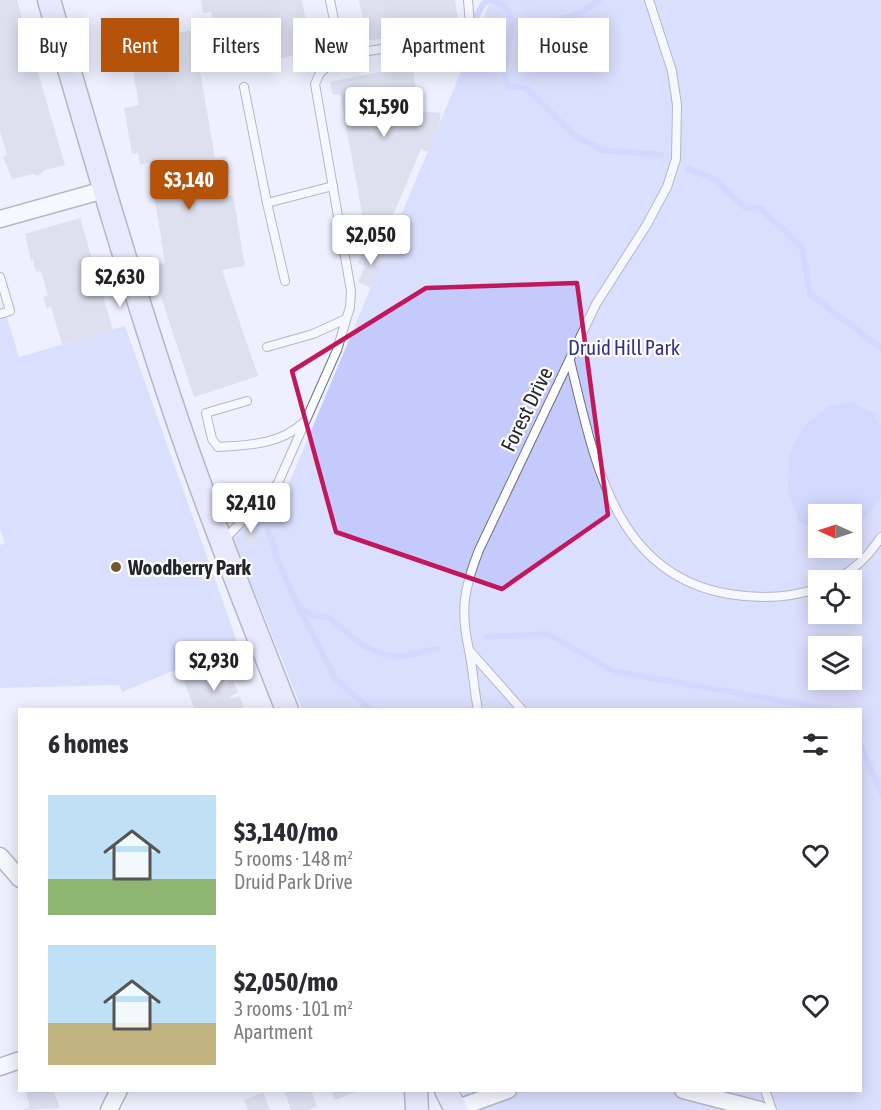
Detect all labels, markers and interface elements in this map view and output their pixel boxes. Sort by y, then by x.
chip: Buy [18,18,89,72]
chip: Rent [101,18,179,72]
chip: Filters [191,18,281,72]
chip: New [293,18,369,72]
chip: Apartment [381,18,506,72]
chip: House [518,18,609,72]
pin: $1,590 [335,87,433,138]
text: $1,590 [359,95,409,118]
pin: $3,140 [140,160,238,211]
text: $3,140 [164,168,214,191]
pin: $2,050 [322,215,420,266]
text: $2,050 [346,223,396,246]
pin: $2,630 [71,257,169,308]
text: $2,630 [95,265,145,288]
park label: Druid Hill Park [568,335,680,359]
street label: Forest Drive [495,363,557,455]
pin: $2,410 [202,483,300,534]
text: $2,410 [226,491,276,514]
north arrow [808,504,862,558]
map controls [808,504,862,690]
place label: Woodberry Park [127,555,252,579]
marker: Woodberry Park [109,560,123,574]
button: locate [808,570,862,624]
button: layers [808,636,862,690]
pin: $2,930 [165,641,263,692]
text: $2,930 [189,649,239,672]
icon: filters [799,728,832,761]
text: 6 homes [48,729,128,759]
text: $3,140/mo [234,817,338,847]
icon: home [96,819,168,891]
icon: heart [799,839,832,872]
text: 5 rooms · 148 m² [234,847,353,870]
text: Druid Park Drive [234,870,353,893]
text: $2,050/mo [234,967,338,997]
icon: home [96,969,168,1041]
icon: heart [799,989,832,1022]
text: 3 rooms · 101 m² [234,997,353,1020]
text: Apartment [234,1020,313,1043]

